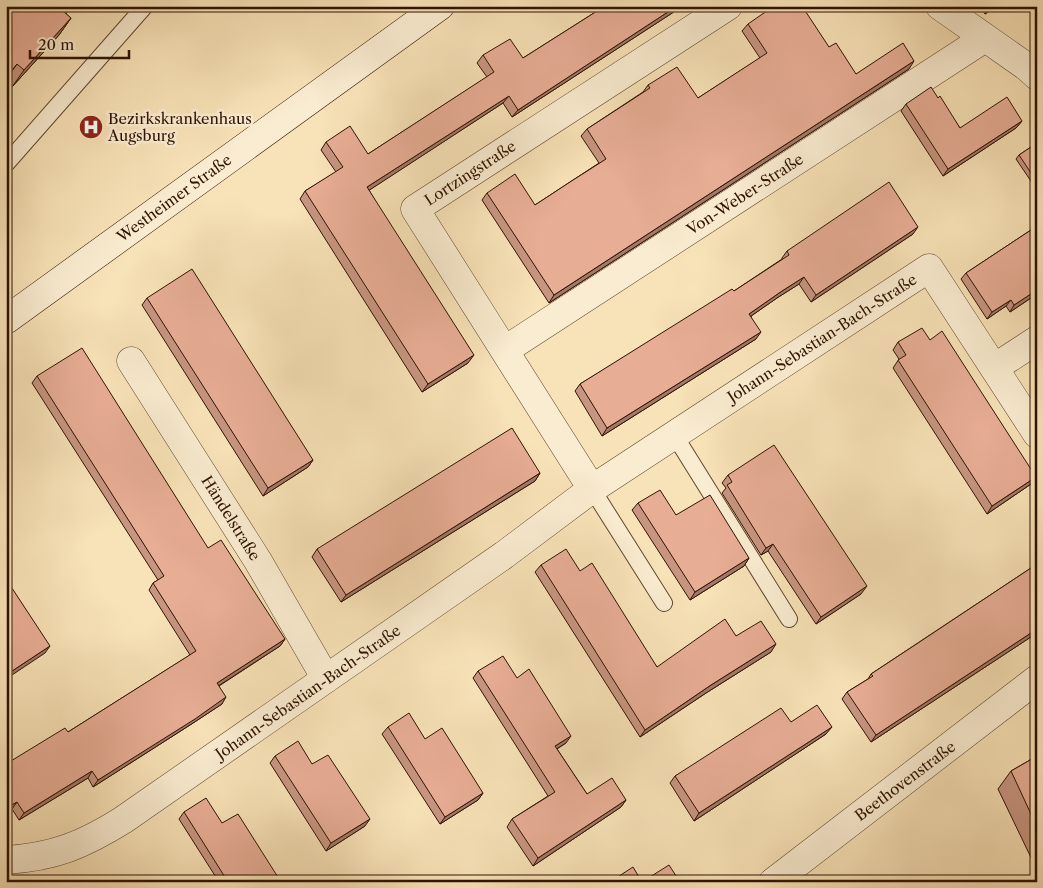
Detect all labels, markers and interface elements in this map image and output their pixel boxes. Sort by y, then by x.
scale bar [30,28,129,60]
text: 20 m [38,35,74,54]
place label: Bezirkskrankenhaus Augsburg [107,109,252,145]
hospital icon: Bezirkskrankenhaus Augsburg [78,114,104,140]
street label: Lortzingstraße [421,136,519,210]
street label: Von-Weber-Straße [682,149,807,239]
street label: Westheimer Straße [112,150,235,247]
street label: Johann-Sebastian-Bach-Straße [722,270,920,407]
street label: Händelstraße [197,472,265,564]
street label: Johann-Sebastian-Bach-Straße [210,621,404,765]
street label: Beethovenstraße [851,737,959,825]

